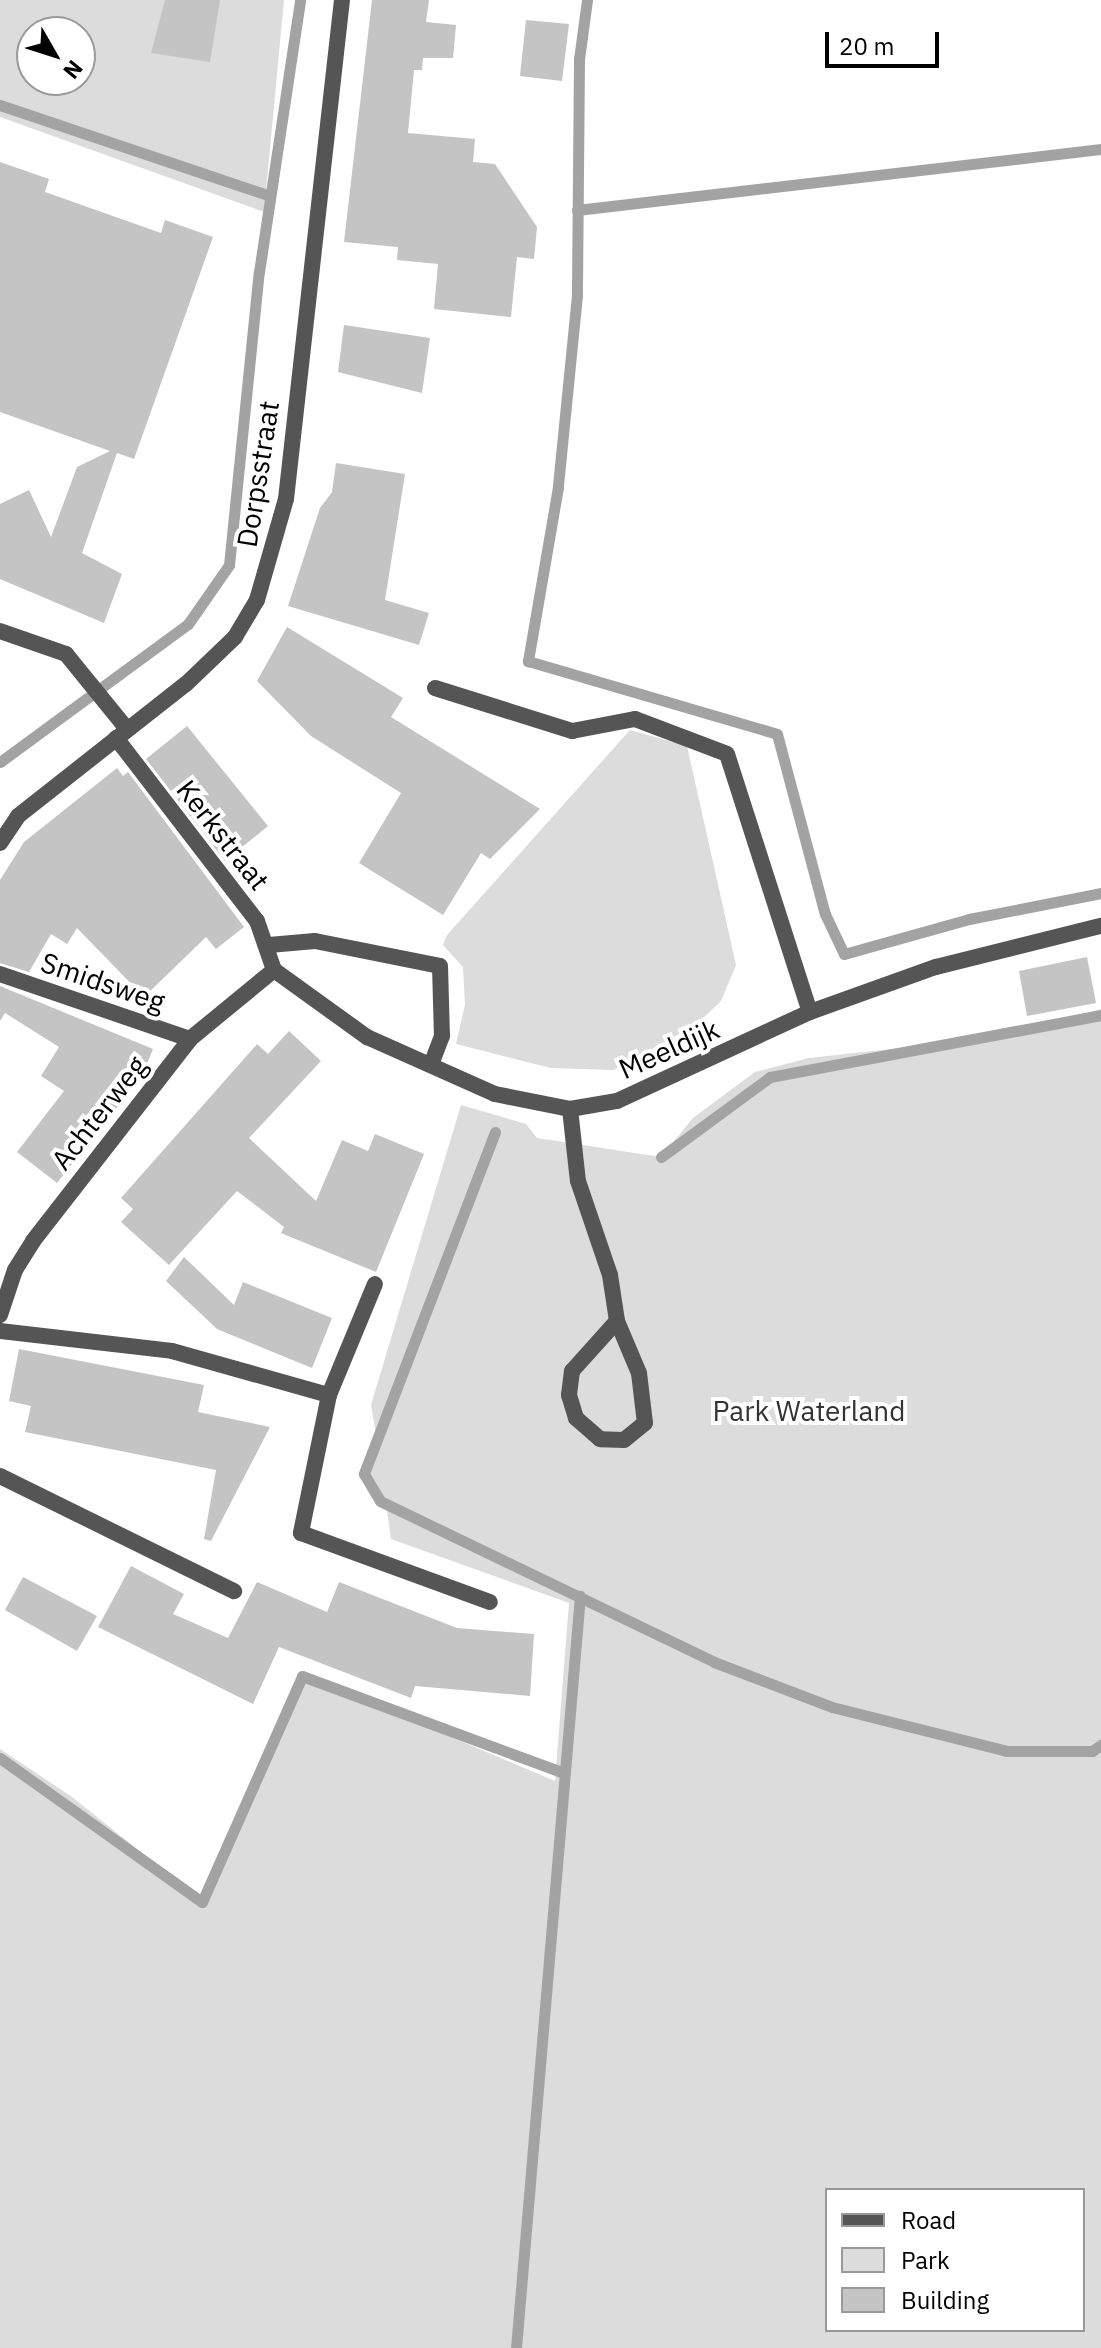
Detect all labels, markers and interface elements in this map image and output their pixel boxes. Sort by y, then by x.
north arrow [16,16,96,96]
scale bar [829,16,943,66]
text: 20 m [839,30,894,62]
text: N [57,55,90,85]
street label: Dorpsstraat [230,398,286,550]
street label: Kerkstraat [170,773,276,897]
street label: Smidsweg [37,945,169,1019]
street label: Meeldijk [614,1012,724,1086]
street label: Achterweg [44,1049,154,1177]
park label: Park Waterland [713,1394,905,1428]
legend [825,2188,1085,2332]
text: Road [901,2204,956,2236]
text: Park [901,2244,950,2276]
text: Building [901,2284,989,2316]

